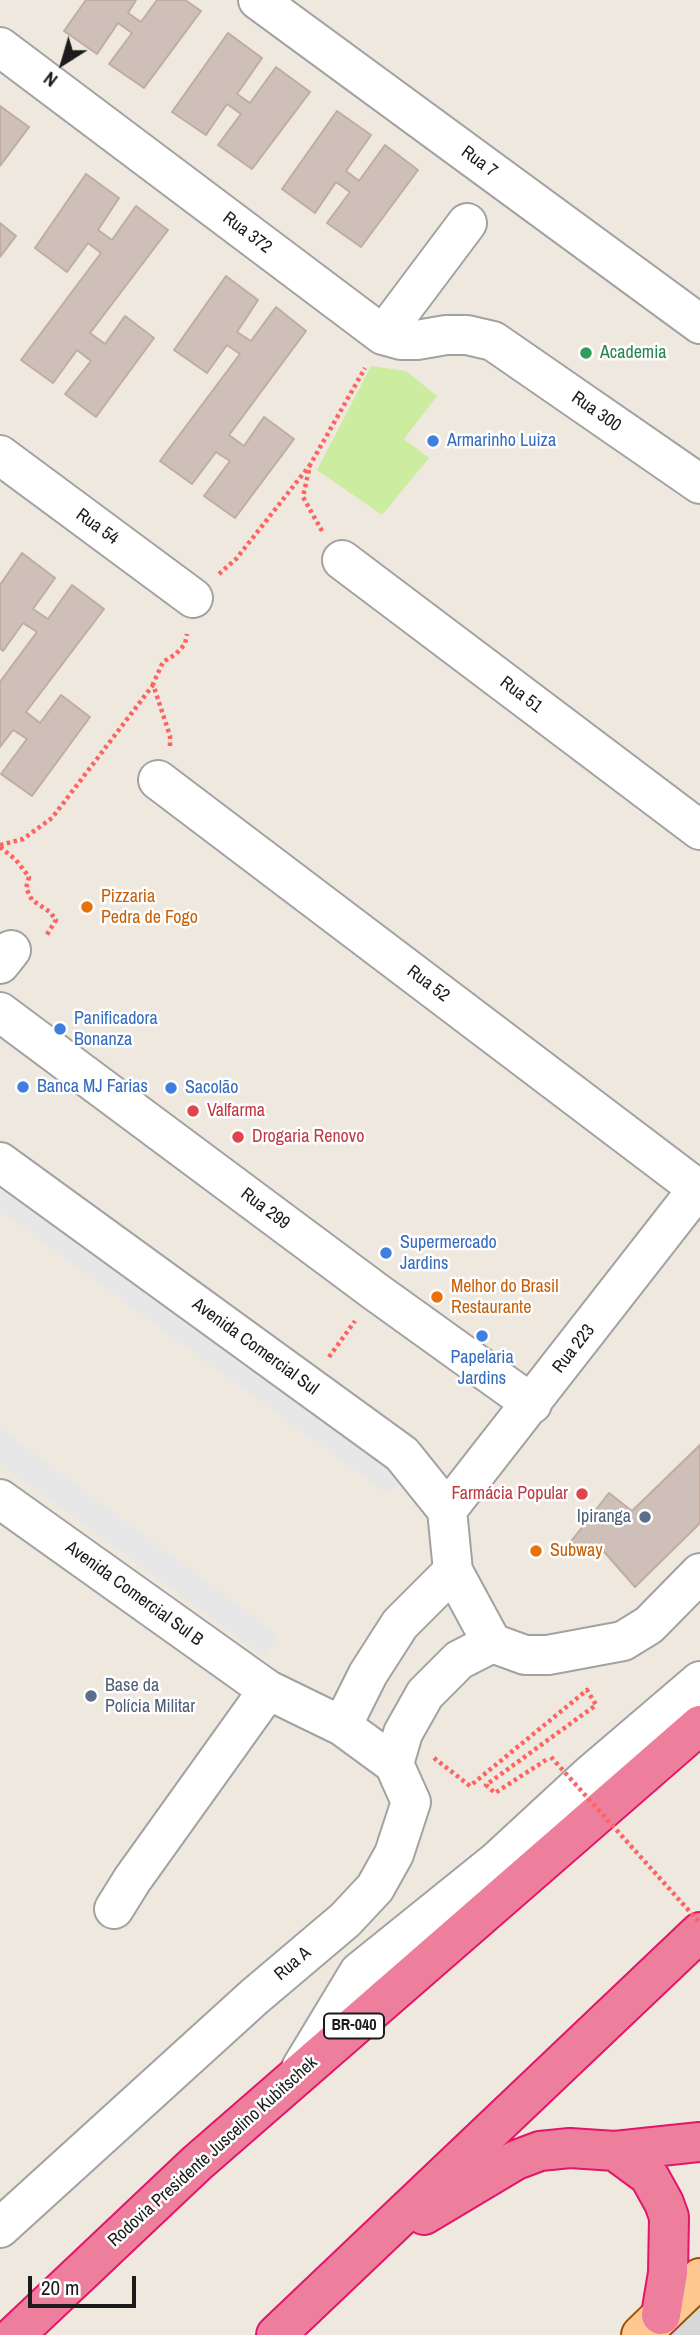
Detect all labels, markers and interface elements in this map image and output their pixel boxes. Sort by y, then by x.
north arrow [28,28,98,98]
text: N [38,66,63,94]
street label: Rua 7 [457,142,501,182]
street label: Rua 372 [218,208,276,258]
place label: Academia [600,342,666,364]
marker: Academia [578,345,594,361]
street label: Rua 300 [567,387,625,437]
place label: Armarinho Luiza [447,430,556,452]
marker: Armarinho Luiza [425,433,441,449]
street label: Rua 54 [71,504,123,550]
street label: Rua 51 [495,672,547,718]
place label: Pizzaria Pedra de Fogo [101,886,198,928]
marker: Pizzaria Pedra de Fogo [79,899,95,915]
street label: Rua 52 [402,961,454,1007]
place label: Panificadora Bonanza [74,1008,158,1050]
marker: Panificadora Bonanza [52,1021,68,1037]
place label: Banca MJ Farias [37,1076,148,1098]
place label: Sacolão [185,1077,238,1099]
marker: Banca MJ Farias [15,1079,31,1095]
marker: Sacolão [163,1080,179,1096]
place label: Valfarma [207,1100,265,1122]
marker: Valfarma [185,1103,201,1119]
place label: Drogaria Renovo [252,1126,364,1148]
marker: Drogaria Renovo [230,1129,246,1145]
street label: Rua 299 [236,1184,294,1234]
place label: Supermercado Jardins [400,1232,497,1274]
marker: Supermercado Jardins [378,1245,394,1261]
place label: Melhor do Brasil Restaurante [451,1276,558,1318]
marker: Melhor do Brasil Restaurante [429,1289,445,1305]
street label: Avenida Comercial Sul [188,1294,322,1400]
street label: Rua 223 [548,1320,600,1378]
marker: Papelaria Jardins [474,1328,490,1344]
place label: Papelaria Jardins [450,1347,514,1390]
place label: Farmácia Popular [451,1483,568,1505]
marker: Farmácia Popular [574,1486,590,1502]
place label: Ipiranga [577,1506,631,1528]
marker: Ipiranga [637,1509,653,1525]
street label: Avenida Comercial Sul B [61,1537,207,1651]
place label: Subway [550,1540,603,1562]
marker: Subway [528,1543,544,1559]
place label: Base da Polícia Militar [105,1675,195,1718]
marker: Base da Polícia Militar [83,1688,99,1704]
street label: Rua A [270,1943,316,1985]
road number: BR-040 [324,2014,384,2038]
street label: Rodovia Presidente Juscelino Kubitschek [104,2052,322,2252]
scale bar [32,2262,140,2306]
text: 20 m [41,2273,79,2302]

